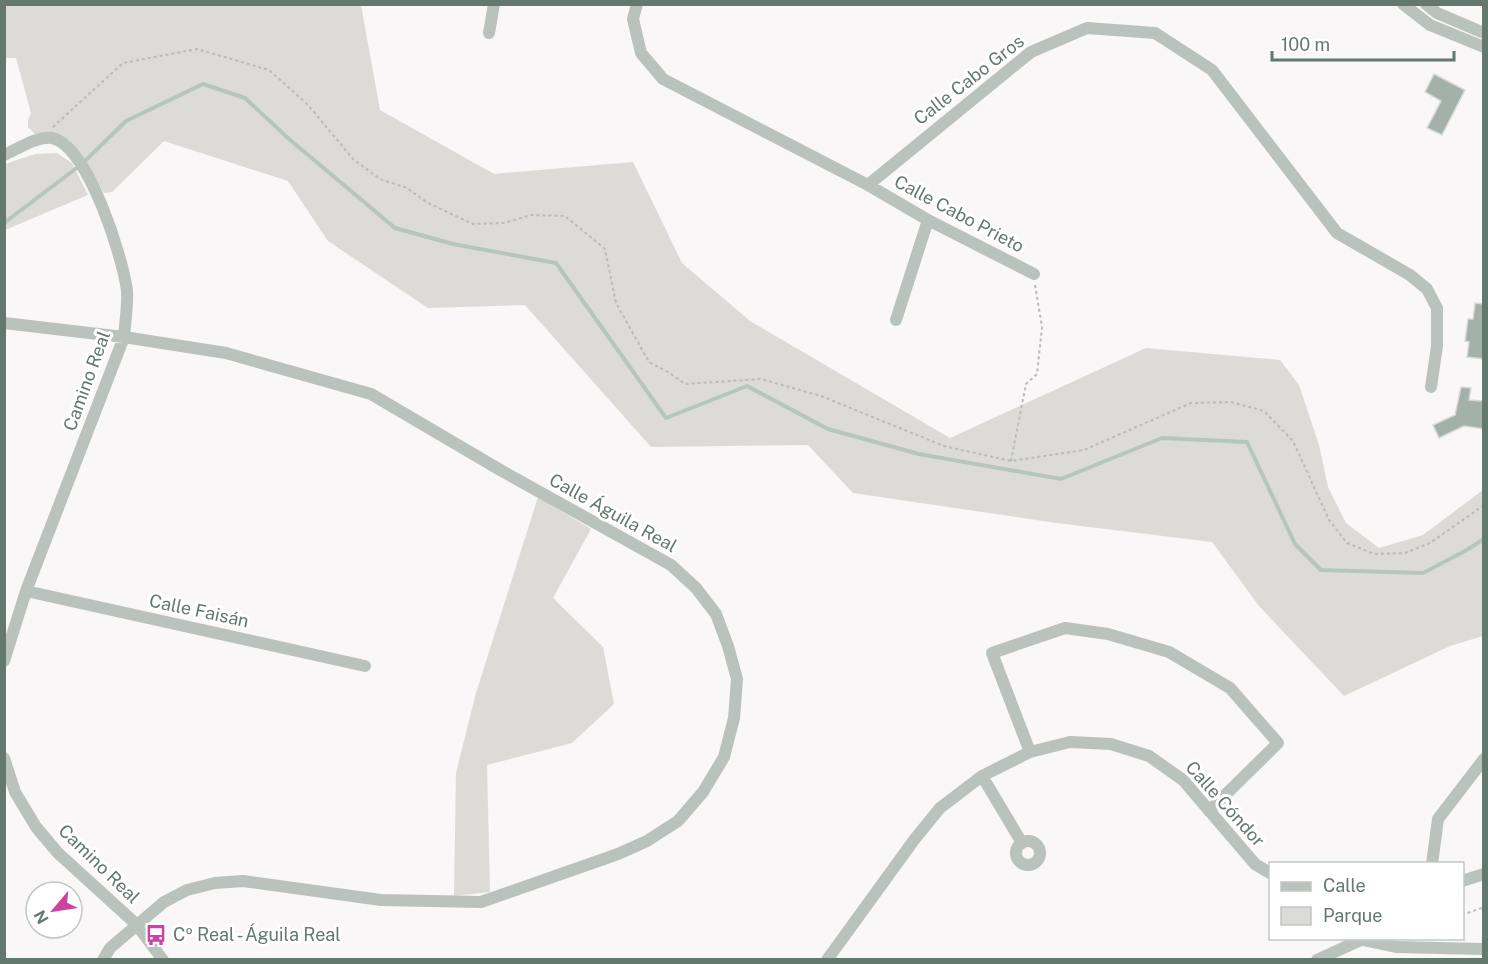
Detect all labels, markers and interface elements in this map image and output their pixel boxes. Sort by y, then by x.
scale bar [1272,24,1454,62]
street label: Calle Cabo Gros [910,30,1028,129]
text: 100 m [1281,34,1330,55]
street label: Calle Cabo Prieto [891,171,1028,257]
street label: Camino Real [59,328,114,434]
street label: Calle Águila Real [546,468,681,556]
street label: Calle Faisán [147,590,251,631]
street label: Calle Cóndor [1182,757,1269,851]
street label: Camino Real [54,820,144,908]
legend [1269,862,1464,940]
text: Calle [1323,875,1366,896]
north arrow [24,880,84,940]
text: Parque [1323,905,1383,926]
text: N [30,907,53,927]
bus stop icon: Cº Real - Águila Real [144,923,168,947]
place label: Cº Real - Águila Real [173,923,341,945]

